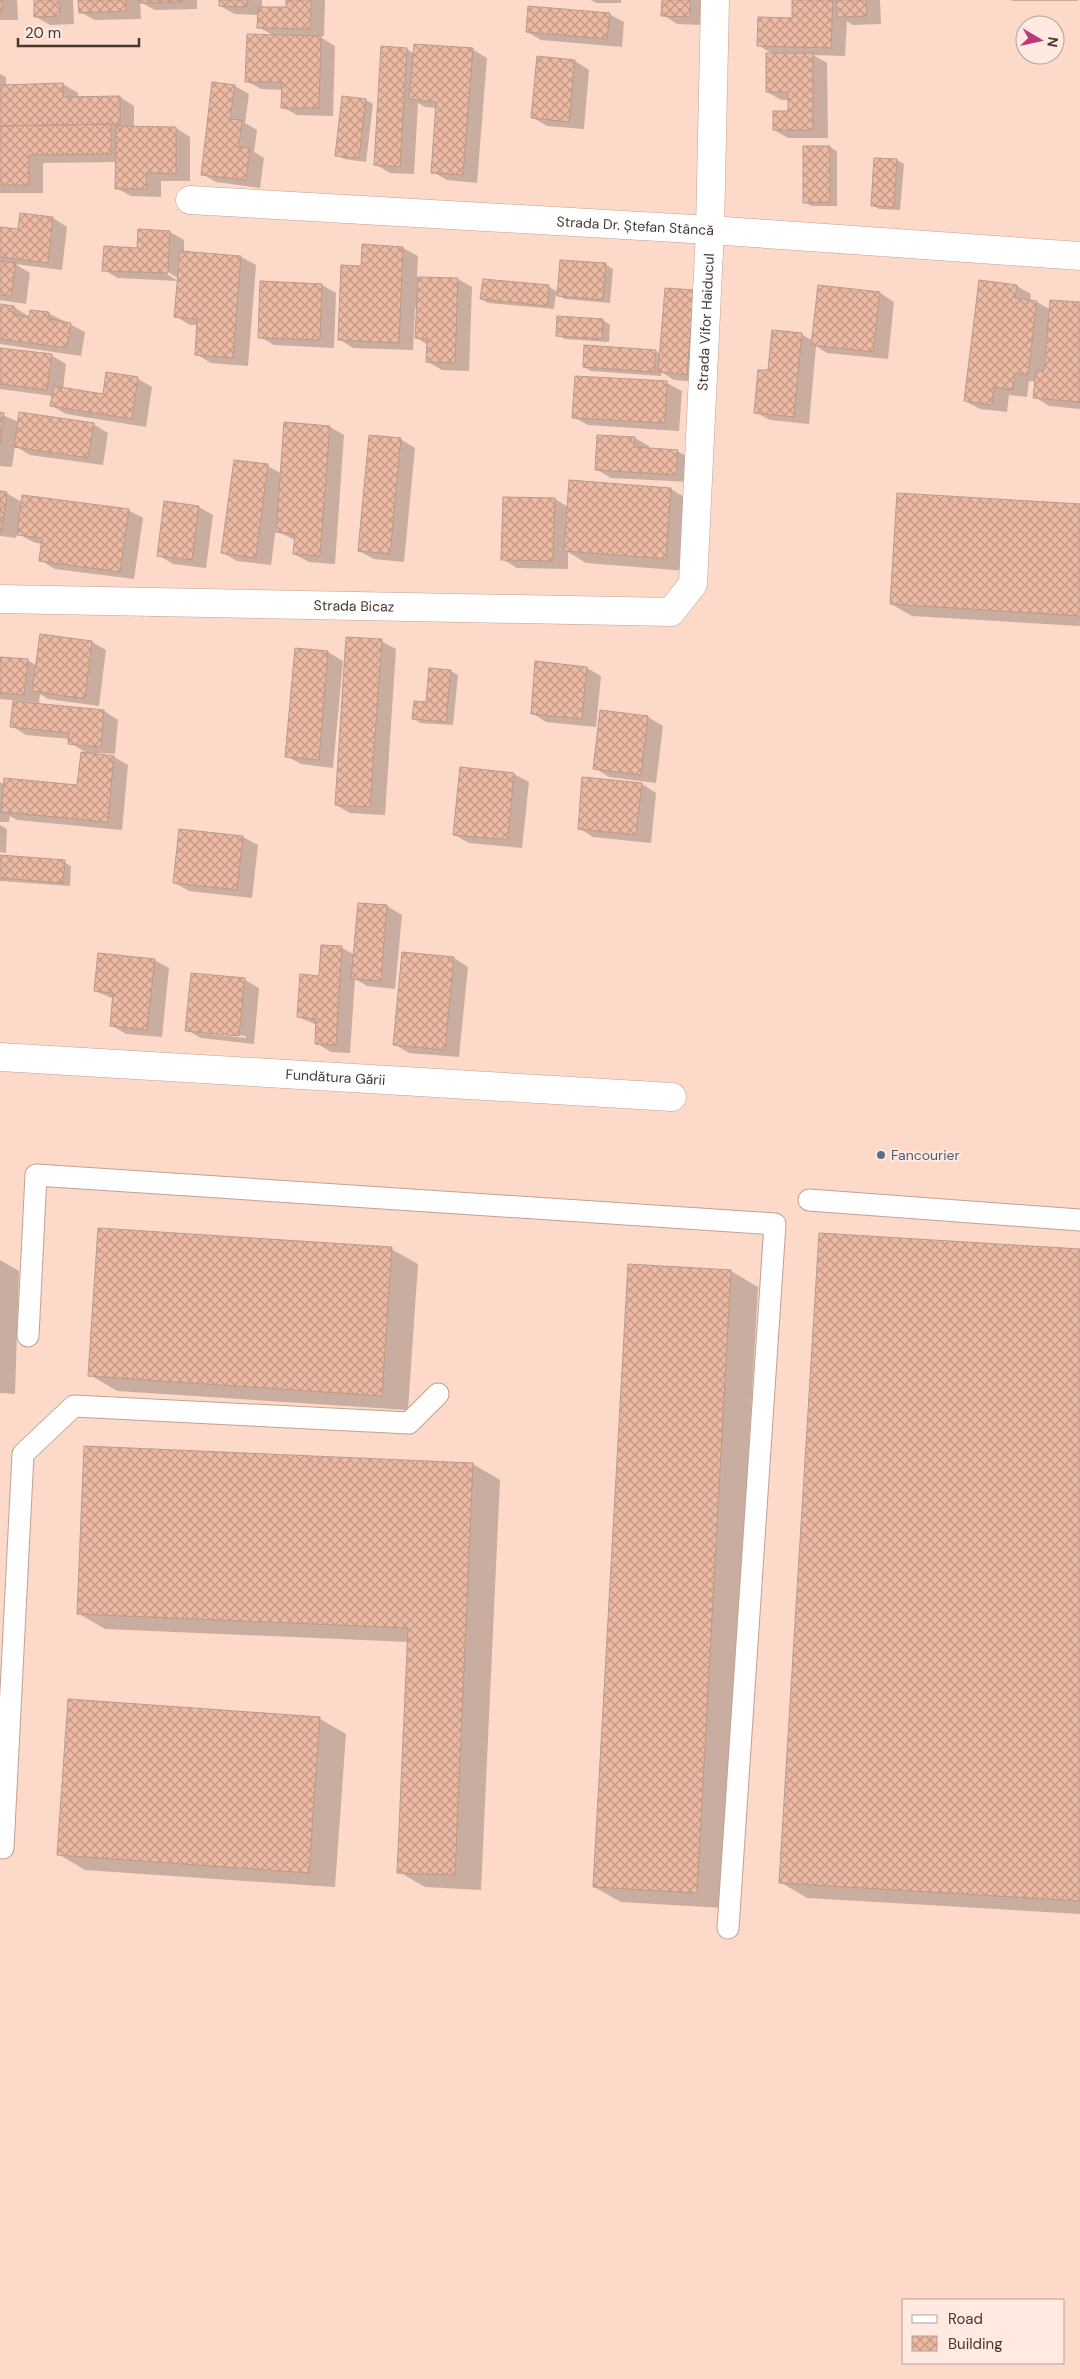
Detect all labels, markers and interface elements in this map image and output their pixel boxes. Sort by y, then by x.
scale bar [18,15,139,47]
north arrow [1015,15,1065,65]
text: 20 m [25,23,61,43]
text: N [1043,36,1063,48]
street label: Strada Dr. Ștefan Stâncă [556,212,715,239]
street label: Strada Vifor Haiducul [693,253,718,391]
street label: Strada Bicaz [314,596,394,616]
street label: Fundătura Gării [285,1065,386,1089]
place label: Fancourier [891,1146,960,1164]
marker: Fancourier [875,1149,887,1161]
legend [902,2299,1065,2364]
text: Road [948,2309,983,2329]
text: Building [948,2334,1003,2354]

